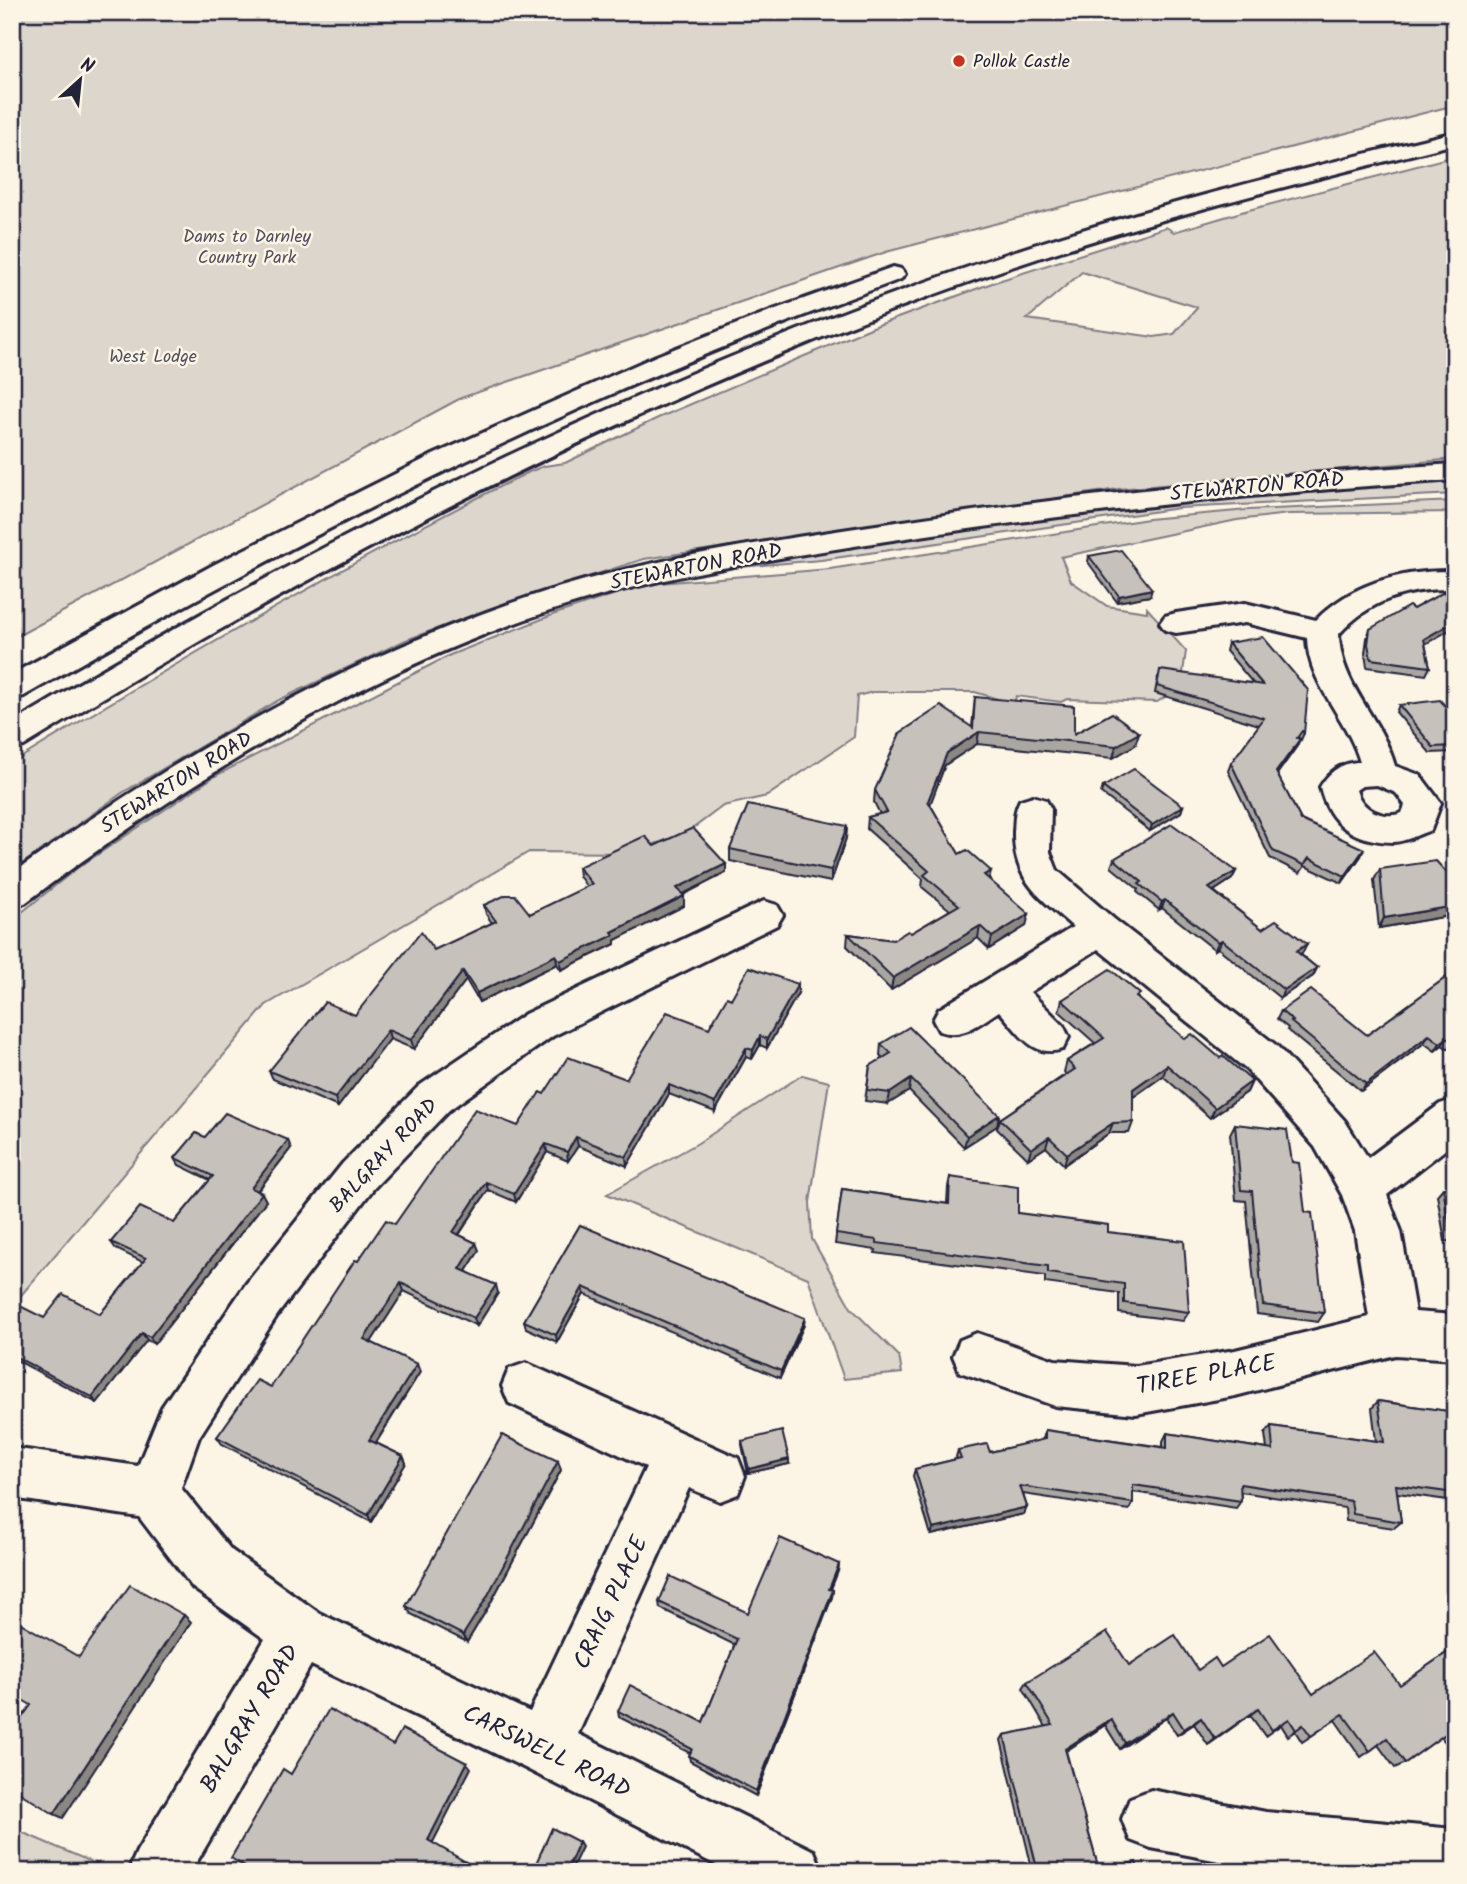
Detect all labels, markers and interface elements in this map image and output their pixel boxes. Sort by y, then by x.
north arrow [46,46,116,116]
place label: Pollok Castle [973,48,1070,77]
text: N [75,51,99,83]
marker: Pollok Castle [951,53,967,69]
park label: Dams to Darnley Country Park [183,223,312,273]
park label: West Lodge [109,343,197,372]
street label: STEWARTON ROAD [1169,463,1345,512]
street label: STEWARTON ROAD [608,535,785,600]
street label: STEWARTON ROAD [94,723,259,843]
street label: BALGRAY ROAD [322,1091,446,1221]
street label: TIREE PLACE [1133,1344,1280,1407]
street label: CRAIG PLACE [563,1528,660,1676]
street label: BALGRAY ROAD [190,1637,310,1801]
street label: CARSWELL ROAD [455,1695,637,1810]

